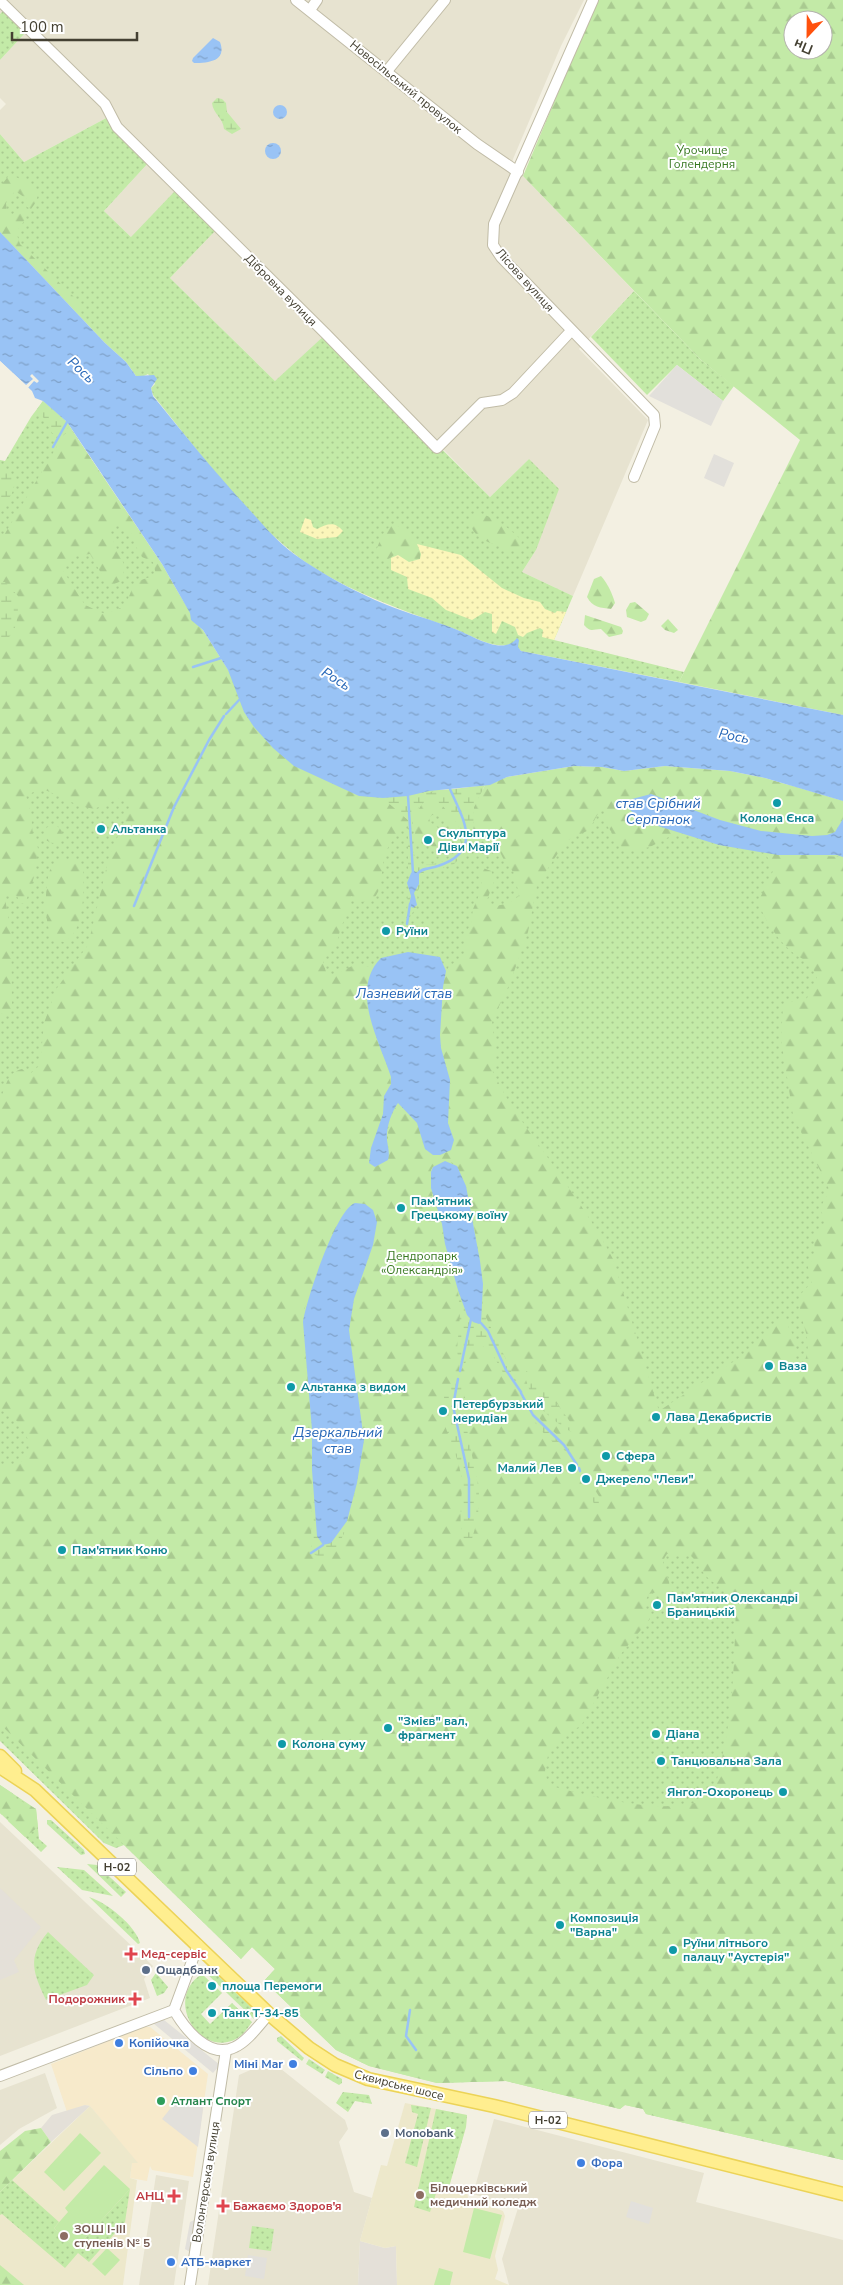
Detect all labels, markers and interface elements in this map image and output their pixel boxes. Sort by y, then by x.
scale bar [12,10,138,42]
north arrow [783,10,833,60]
text: 100 m [20,17,64,37]
text: Пн [791,34,816,59]
street label: Новосільський провулок [347,37,466,138]
park label: Урочище Голендерня [669,142,735,172]
street label: Лісова вулиця [492,245,558,315]
street label: Дібровна вулиця [241,250,321,330]
water label: Рось [63,353,99,387]
water label: Рось [318,663,354,695]
water label: Рось [717,724,751,748]
water label: став Срібний Серпанок [615,794,701,829]
marker: Колона Єнса [771,797,783,809]
place label: Колона Єнса [740,810,814,826]
place label: Альтанка [111,821,167,837]
marker: Альтанка [95,823,107,835]
place label: Скульптура Діви Марії [438,825,506,855]
marker: Скульптура Діви Марії [422,834,434,846]
place label: Руїни [396,923,428,939]
marker: Руїни [380,925,392,937]
water label: Лазневий став [355,984,453,1003]
place label: Пам'ятник Грецькому воїну [411,1193,508,1223]
marker: Пам'ятник Грецькому воїну [395,1202,407,1214]
park label: Дендропарк «Олександрія» [381,1248,463,1278]
place label: Ваза [779,1358,807,1374]
marker: Ваза [763,1360,775,1372]
place label: Альтанка з видом [301,1379,406,1395]
marker: Альтанка з видом [285,1381,297,1393]
place label: Петербурзький меридіан [453,1396,543,1426]
marker: Петербурзький меридіан [437,1405,449,1417]
place label: Лава Декабристів [666,1409,772,1425]
marker: Лава Декабристів [650,1411,662,1423]
water label: Дзеркальний став [293,1423,382,1458]
place label: Сфера [616,1448,655,1464]
marker: Сфера [600,1450,612,1462]
place label: Малий Лев [497,1460,562,1476]
marker: Малий Лев [566,1462,578,1474]
place label: Джерело "Леви" [596,1471,694,1487]
marker: Джерело "Леви" [580,1473,592,1485]
place label: Пам'ятник Коню [72,1542,168,1558]
marker: Пам'ятник Коню [56,1544,68,1556]
place label: Пам'ятник Олександрі Браницькій [667,1590,798,1620]
marker: Пам'ятник Олександрі Браницькій [651,1599,663,1611]
place label: "Змієв" вал, фрагмент [398,1713,468,1743]
marker: "Змієв" вал, фрагмент [382,1722,394,1734]
place label: Діана [666,1726,700,1742]
marker: Діана [650,1728,662,1740]
place label: Колона суму [292,1736,366,1752]
marker: Колона суму [276,1738,288,1750]
place label: Танцювальна Зала [671,1753,782,1769]
marker: Танцювальна Зала [655,1755,667,1767]
place label: Янгол-Охоронець [667,1784,773,1800]
marker: Янгол-Охоронець [777,1786,789,1798]
road number: Н-02 [98,1858,136,1875]
place label: Композиція "Варна" [570,1910,639,1940]
marker: Композиція "Варна" [554,1919,566,1931]
place label: Руїни літнього палацу "Аустерія" [683,1935,789,1965]
marker: Руїни літнього палацу "Аустерія" [667,1944,679,1956]
place label: Мед-сервіс [141,1946,206,1962]
marker: Мед-сервіс [125,1948,137,1960]
place label: Ощадбанк [156,1962,218,1978]
marker: Ощадбанк [140,1964,152,1976]
place label: площа Перемоги [222,1978,322,1994]
marker: площа Перемоги [206,1980,218,1992]
place label: Подорожник [49,1991,125,2007]
marker: Подорожник [129,1993,141,2005]
place label: Танк Т-34-85 [222,2005,299,2021]
marker: Танк Т-34-85 [206,2007,218,2019]
place label: Копійочка [129,2035,189,2051]
marker: Копійочка [113,2037,125,2049]
place label: Міні Mar [234,2056,283,2072]
marker: Міні Mar [287,2058,299,2070]
place label: Сільпо [143,2063,183,2079]
marker: Сільпо [187,2065,199,2077]
street label: Сквирське шосе [353,2066,445,2104]
place label: Атлант Спорт [171,2093,251,2109]
marker: Атлант Спорт [155,2095,167,2107]
road number: Н-02 [529,2112,567,2128]
street label: Волонтерська вулиця [189,2120,223,2244]
place label: Monobank [395,2125,454,2141]
marker: Monobank [379,2127,391,2139]
place label: Фора [591,2155,623,2171]
marker: Фора [575,2157,587,2169]
place label: Білоцерківський медичний коледж [430,2180,536,2210]
place label: АНЦ [136,2188,164,2204]
marker: Білоцерківський медичний коледж [414,2189,426,2201]
marker: АНЦ [168,2190,180,2202]
place label: Бажаємо Здоров'я [233,2198,342,2214]
marker: Бажаємо Здоров'я [217,2200,229,2212]
place label: ЗОШ І-ІІІ ступенів № 5 [74,2221,150,2251]
marker: ЗОШ І-ІІІ ступенів № 5 [58,2230,70,2242]
place label: АТБ-маркет [181,2254,251,2270]
marker: АТБ-маркет [165,2256,177,2268]

